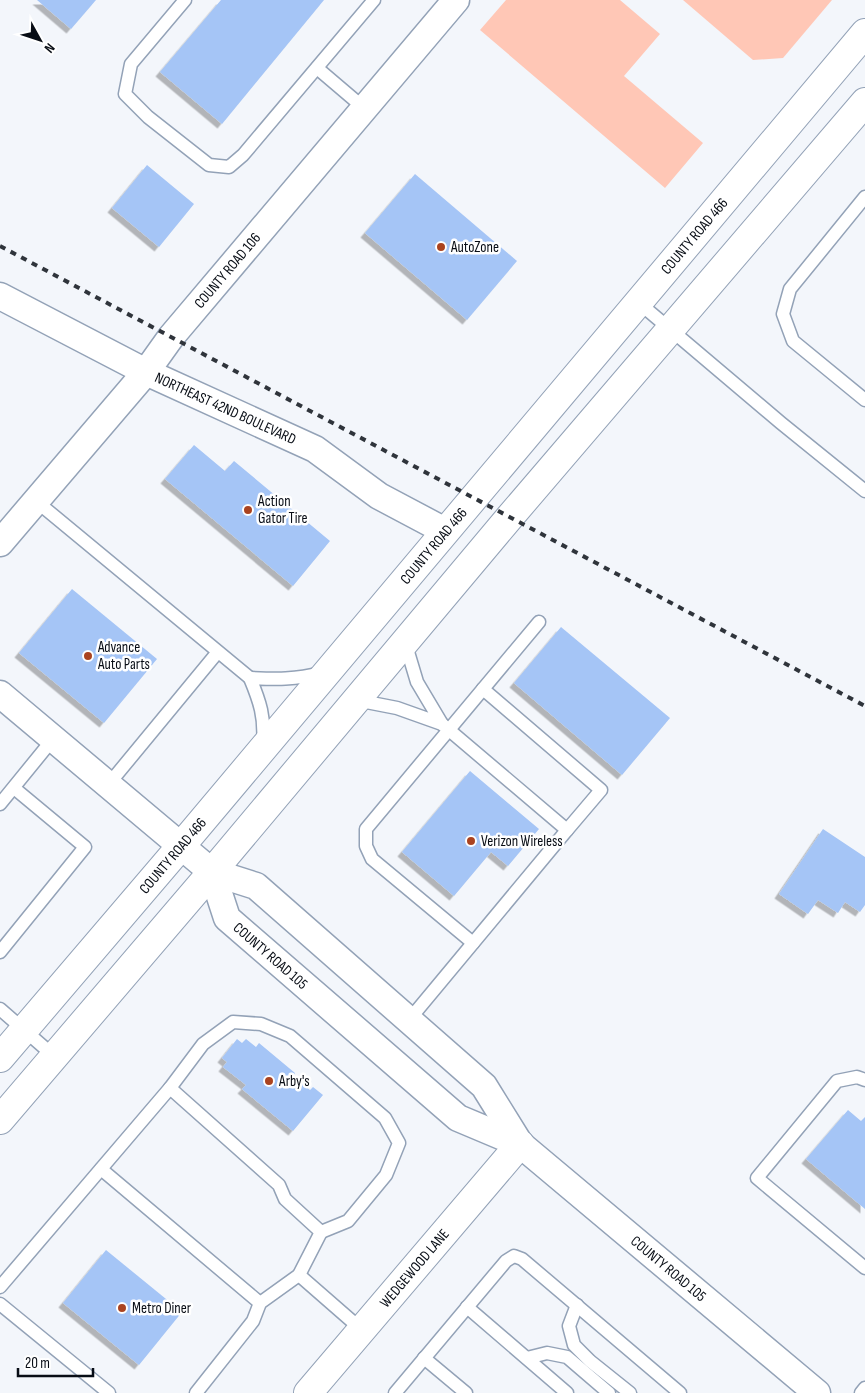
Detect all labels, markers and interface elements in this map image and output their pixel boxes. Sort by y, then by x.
north arrow [15,15,65,65]
text: N [41,40,58,56]
street label: COUNTY ROAD 466 [657,194,732,278]
street label: COUNTY ROAD 106 [190,229,265,313]
place label: AutoZone [450,238,499,257]
marker: AutoZone [435,241,447,253]
street label: NORTHEAST 42ND BOULEVARD [152,368,299,449]
place label: Action Gator Tire [257,492,308,528]
marker: Action Gator Tire [242,504,254,516]
street label: COUNTY ROAD 466 [396,504,472,588]
place label: Advance Auto Parts [97,638,150,674]
marker: Advance Auto Parts [82,650,94,662]
street label: COUNTY ROAD 466 [135,814,211,898]
place label: Verizon Wireless [481,832,563,851]
marker: Verizon Wireless [465,835,477,847]
street label: COUNTY ROAD 105 [229,919,312,994]
place label: Arby's [278,1072,310,1091]
marker: Arby's [263,1075,275,1087]
street label: WEDGEWOOD LANE [376,1225,453,1312]
street label: COUNTY ROAD 105 [627,1232,710,1306]
place label: Metro Diner [132,1299,192,1318]
marker: Metro Diner [116,1302,128,1314]
scale bar [18,1346,92,1378]
text: 20 m [25,1354,50,1373]

